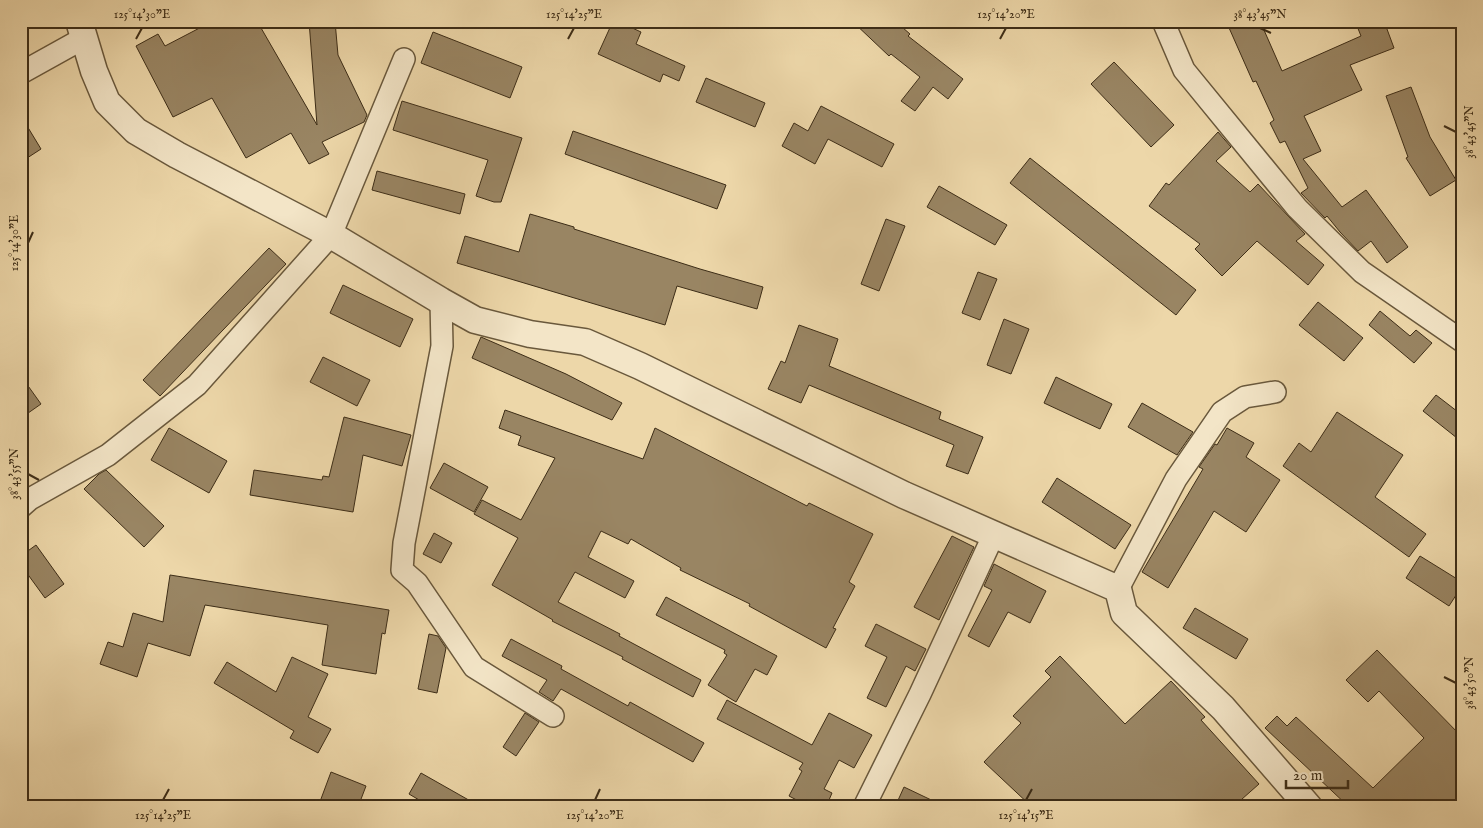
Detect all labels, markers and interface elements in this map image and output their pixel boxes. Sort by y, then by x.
text: 125°14'30"E [114,7,170,22]
text: 125°14'25"E [546,7,602,22]
text: 125°14'20"E [977,7,1035,22]
text: 38°43'45"N [1233,7,1287,22]
text: 38°43'45"N [1462,105,1477,159]
text: 125°14'30"E [7,215,22,271]
text: 38°43'55"N [7,448,22,500]
text: 38°43'50"N [1462,656,1477,710]
scale bar [1286,758,1348,790]
text: 20 m [1293,766,1323,785]
text: 125°14'25"E [135,808,191,823]
text: 125°14'20"E [566,808,624,823]
text: 125°14'15"E [999,808,1053,823]

